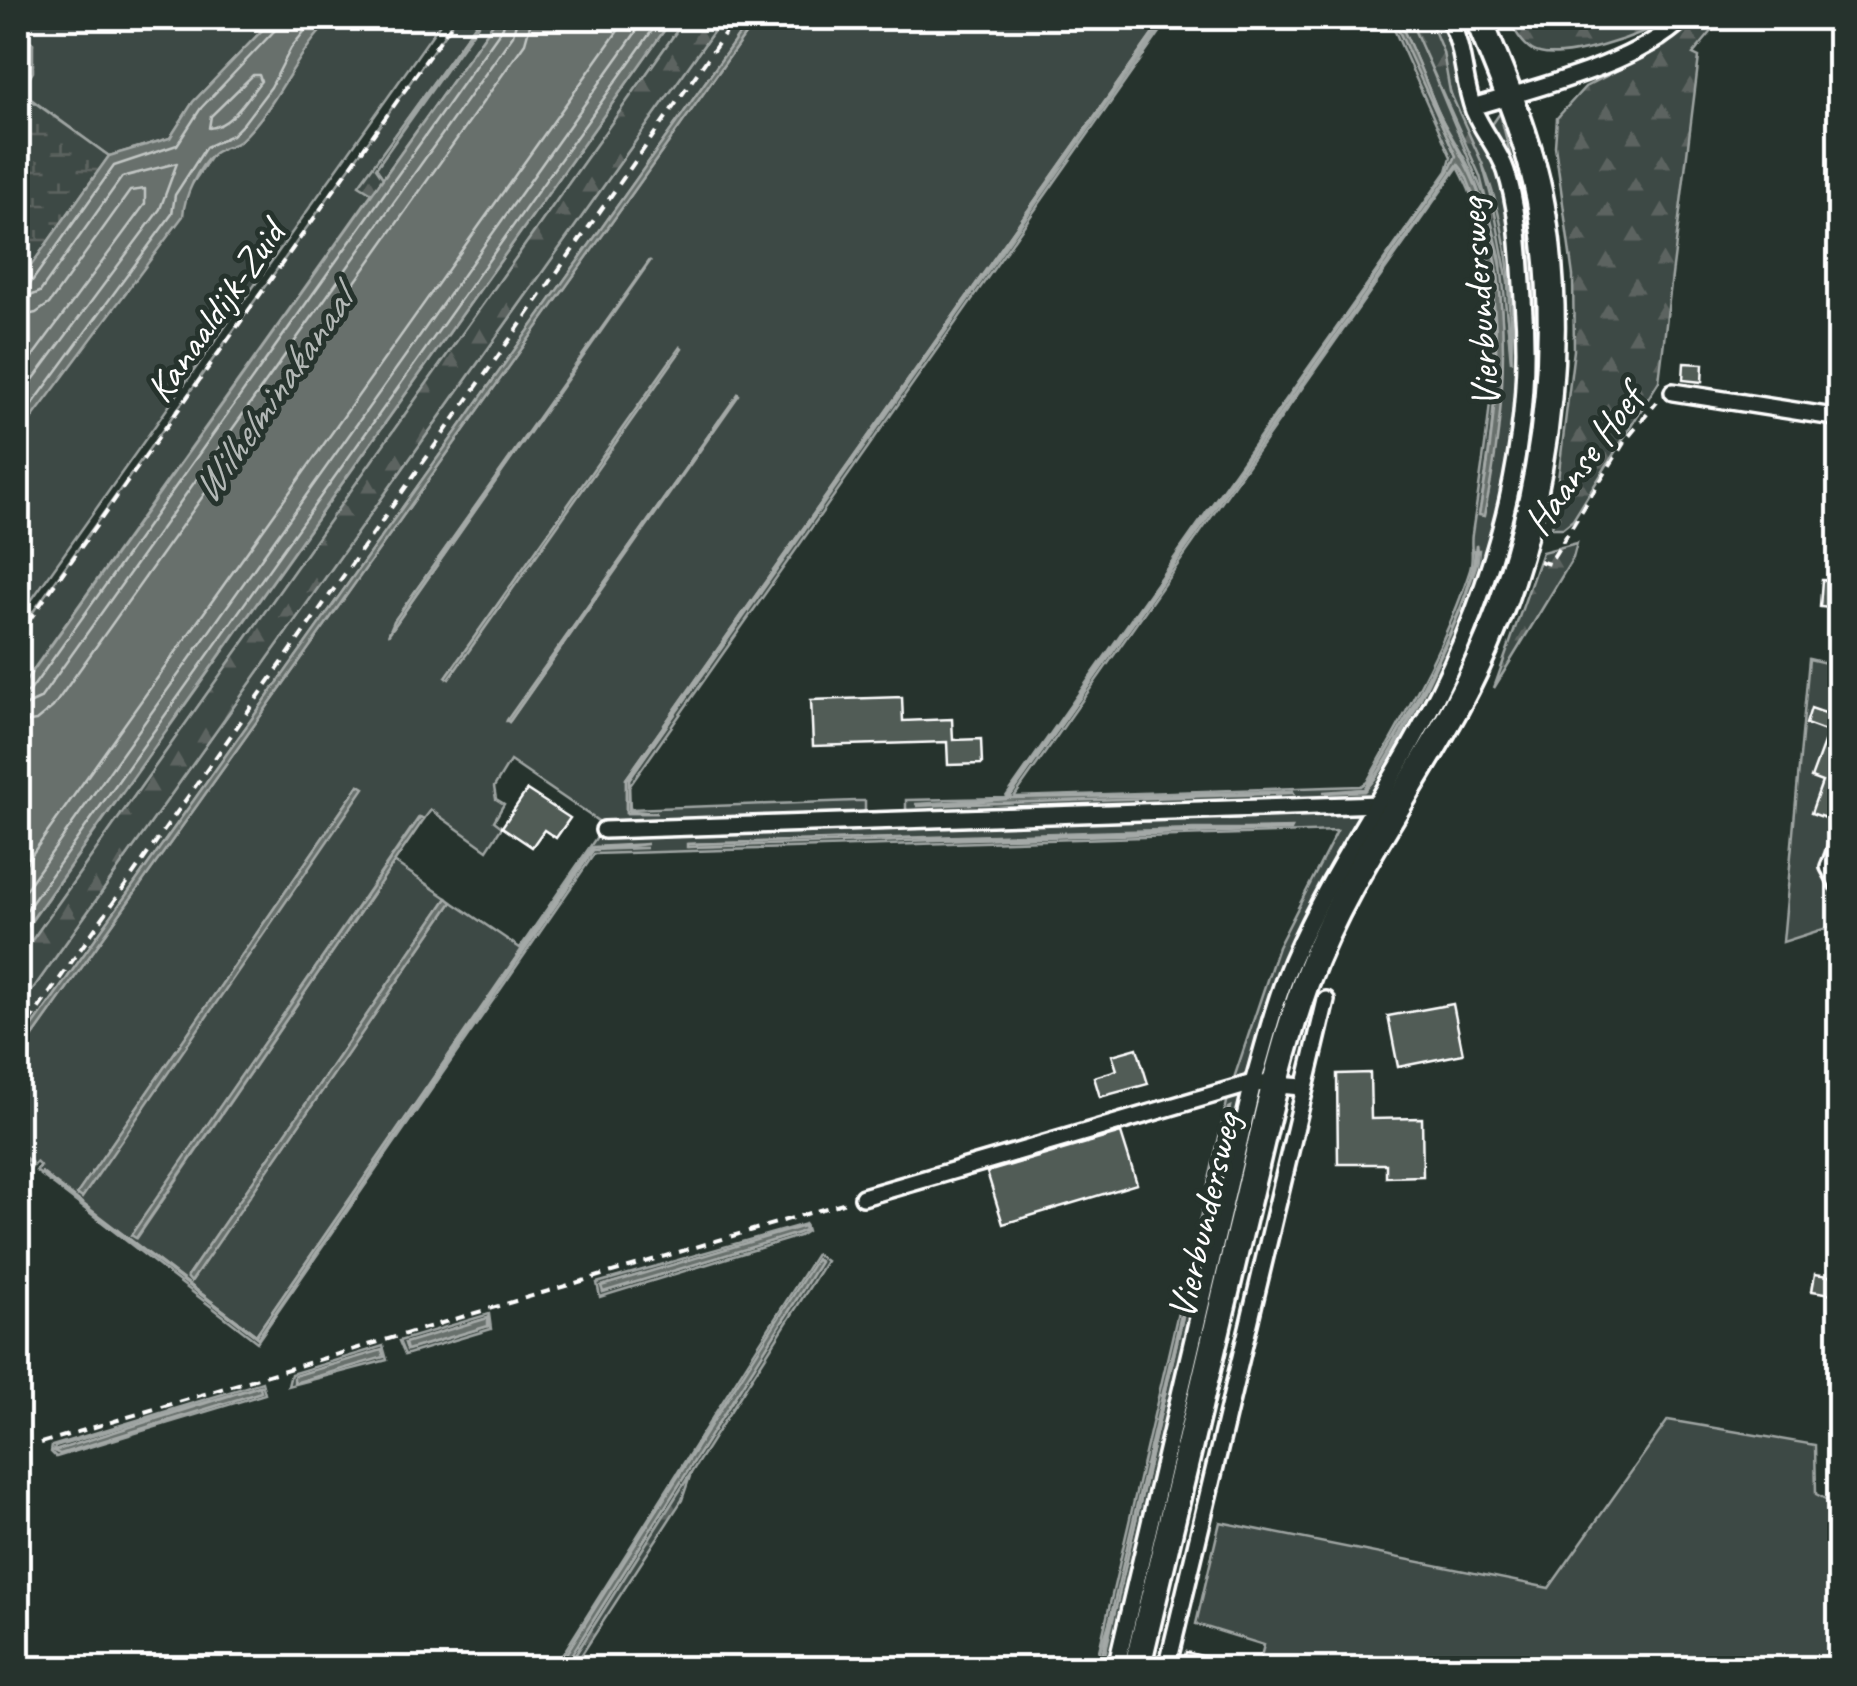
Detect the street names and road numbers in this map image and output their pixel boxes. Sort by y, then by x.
street label: Vierbundersweg [1447,194,1511,409]
street label: Kanaaldijk-Zuid [134,206,299,412]
street label: Haanse Hoef [1512,369,1659,545]
street label: Vierbundersweg [1156,1106,1253,1324]

